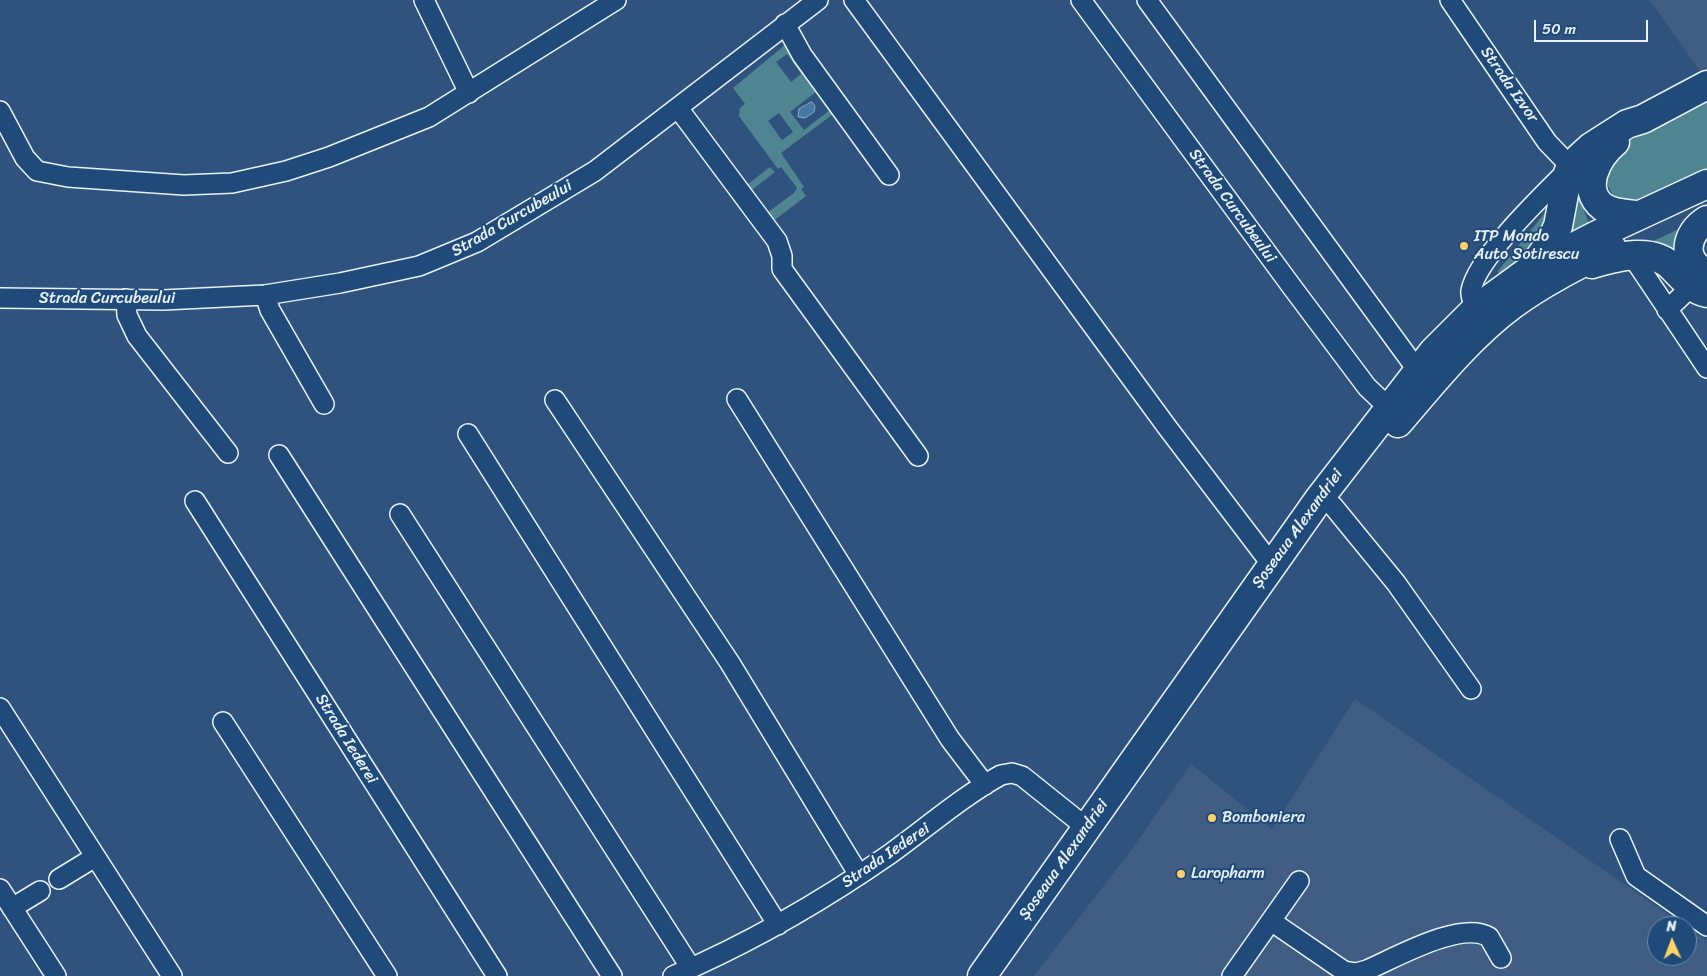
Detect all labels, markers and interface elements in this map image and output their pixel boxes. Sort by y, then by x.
scale bar [1537,10,1651,42]
text: 50 m [1542,16,1576,42]
street label: Strada Izvor [1476,43,1542,127]
street label: Strada Curcubeului [1184,145,1280,267]
street label: Strada Curcubeului [448,177,576,261]
place label: ITP Mondo Auto Sotirescu [1474,227,1579,265]
marker: ITP Mondo Auto Sotirescu [1458,240,1470,252]
street label: Strada Curcubeului [39,289,175,309]
street label: Șoseaua Alexandriei [1248,466,1348,592]
street label: Strada Iederei [311,691,381,787]
street label: Șoseaua Alexandriei [1015,796,1113,924]
place label: Bomboniera [1222,808,1305,828]
marker: Bomboniera [1206,812,1218,824]
street label: Strada Iederei [838,819,934,893]
place label: Laropharm [1191,864,1265,884]
marker: Laropharm [1175,868,1187,880]
text: N [1666,914,1677,939]
north arrow [1647,916,1697,966]

